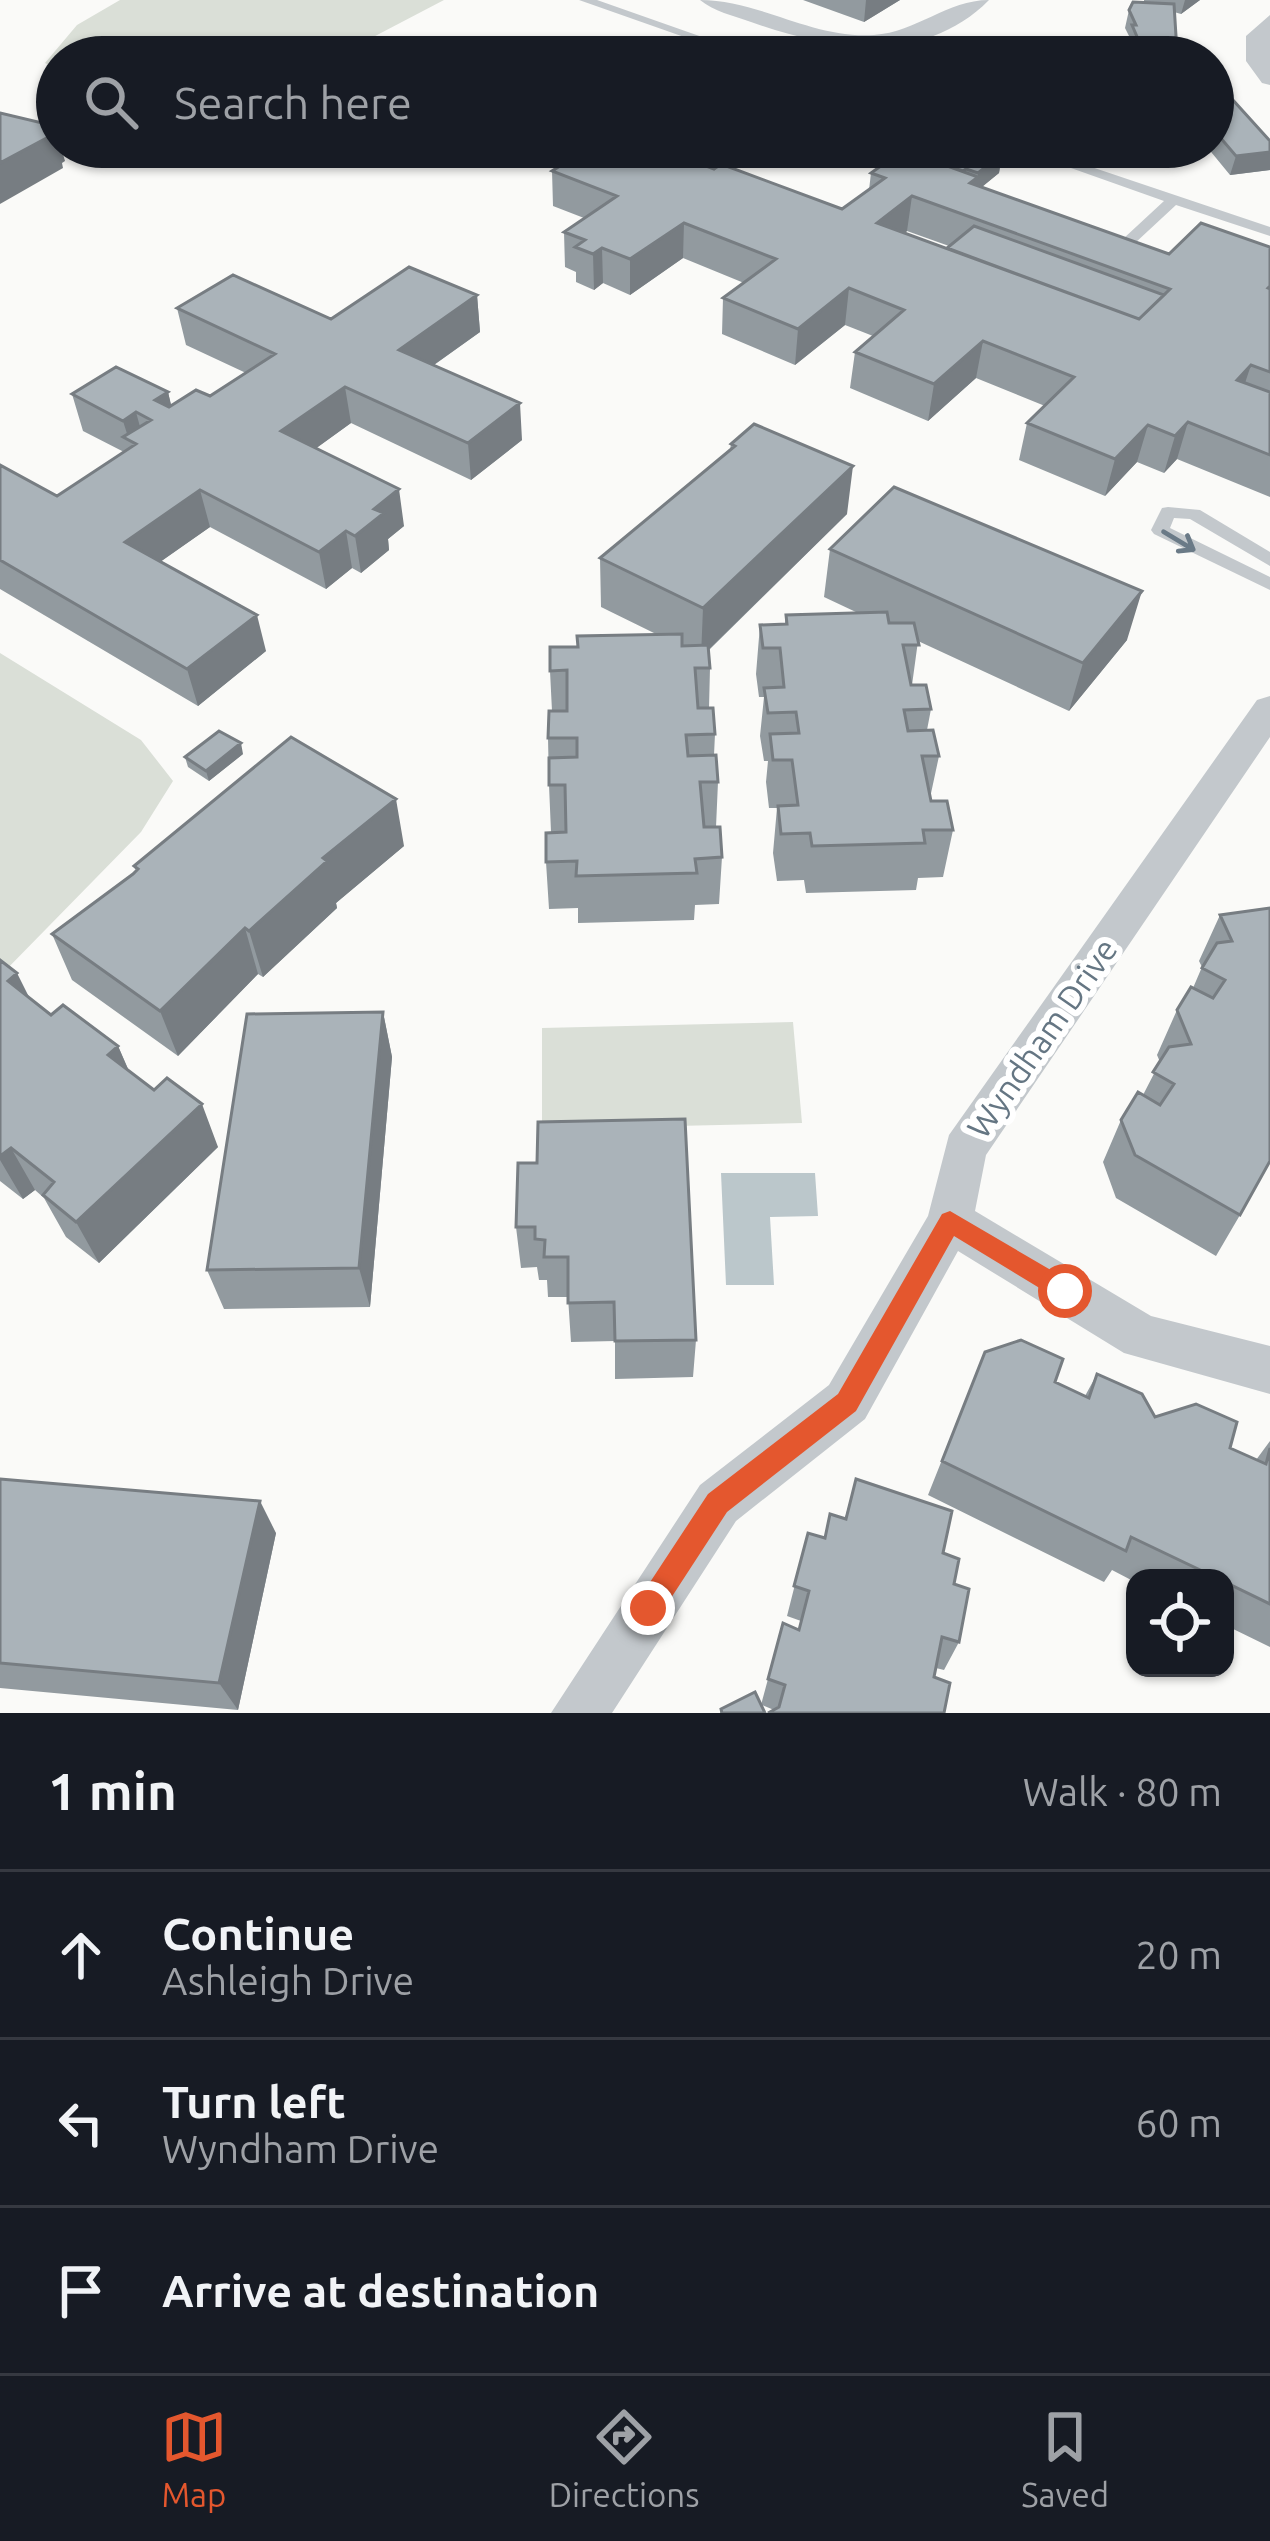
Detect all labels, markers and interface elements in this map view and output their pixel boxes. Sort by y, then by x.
search box [36,36,1234,168]
icon: search [78,69,144,135]
text: Search here [174,77,412,128]
one-way arrow [1161,530,1196,554]
street label: Wyndham Drive [959,931,1124,1144]
route start [1038,1264,1092,1318]
map controls [1126,1569,1234,1677]
button: locate [1126,1569,1234,1677]
route end [621,1581,675,1635]
text: 1 min [48,1762,177,1820]
text: Walk · 80 m [1023,1770,1222,1813]
text: Continue [162,1908,354,1959]
icon: ahead [48,1922,114,1988]
text: 20 m [1135,1933,1222,1976]
text: Ashleigh Drive [162,1959,414,2002]
text: Turn left [162,2076,346,2127]
icon: left [48,2090,114,2156]
text: 60 m [1135,2101,1222,2144]
text: Wyndham Drive [162,2127,439,2170]
icon: arrive [48,2258,114,2324]
text: Arrive at destination [162,2265,599,2316]
tab: Map [161,2404,227,2513]
tab: Directions [549,2404,699,2513]
tab: Saved [1021,2404,1109,2513]

